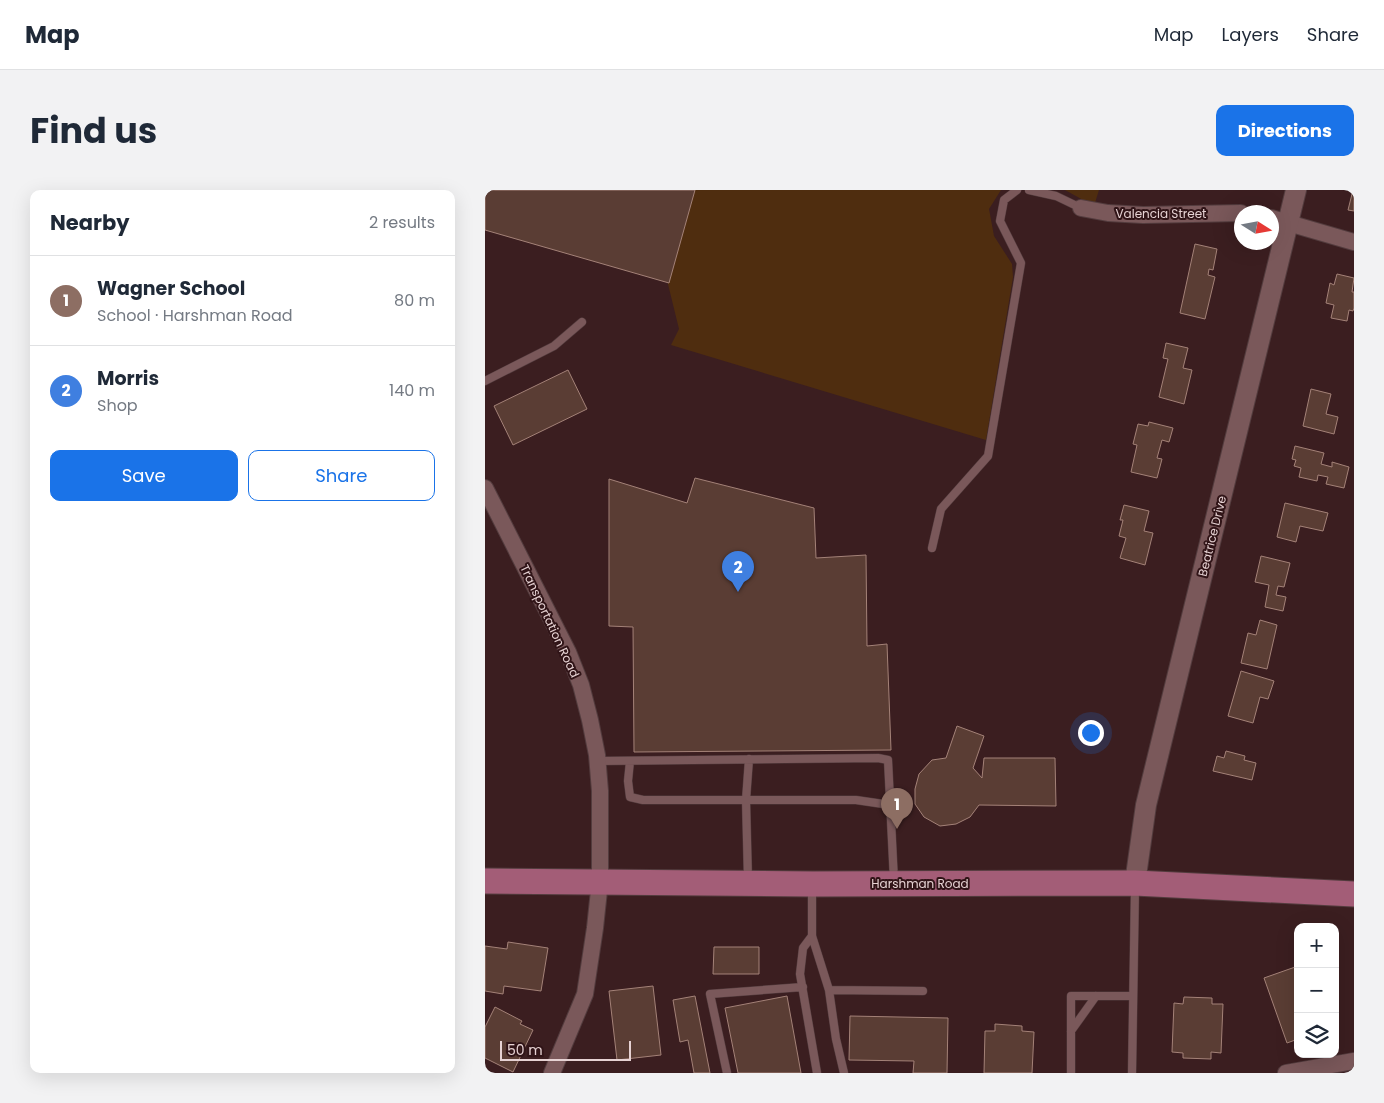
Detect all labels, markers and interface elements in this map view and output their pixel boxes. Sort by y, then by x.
text: Map [25,18,80,51]
text: Map [1154,22,1194,47]
text: Layers [1222,22,1279,47]
text: Share [1307,22,1359,47]
button: Directions [1216,105,1354,156]
text: Find us [30,106,157,155]
street label: Valencia Street [1116,205,1207,222]
north arrow [1234,205,1279,250]
text: Nearby [50,208,130,237]
text: 2 results [369,211,435,234]
text: Wagner School [97,275,245,302]
text: 1 [63,289,69,312]
text: 80 m [394,289,435,312]
text: School · Harshman Road [97,304,293,327]
text: Morris [97,365,159,392]
text: 2 [61,379,71,402]
text: 140 m [389,379,435,402]
text: Shop [97,394,138,417]
button: Save [50,450,238,501]
button: Share [248,450,435,501]
street label: Beatrice Drive [1194,494,1230,578]
pin: 2 [722,551,754,592]
street label: Transportation Road [516,562,584,680]
your location [1078,720,1104,746]
pin: 1 [881,788,913,829]
street label: Harshman Road [871,875,969,892]
map controls [1294,923,1339,1058]
button: + [1294,923,1339,968]
button: − [1294,968,1339,1013]
button: layers [1294,1013,1339,1058]
scale bar [500,1038,631,1061]
text: 50 m [507,1040,543,1060]

